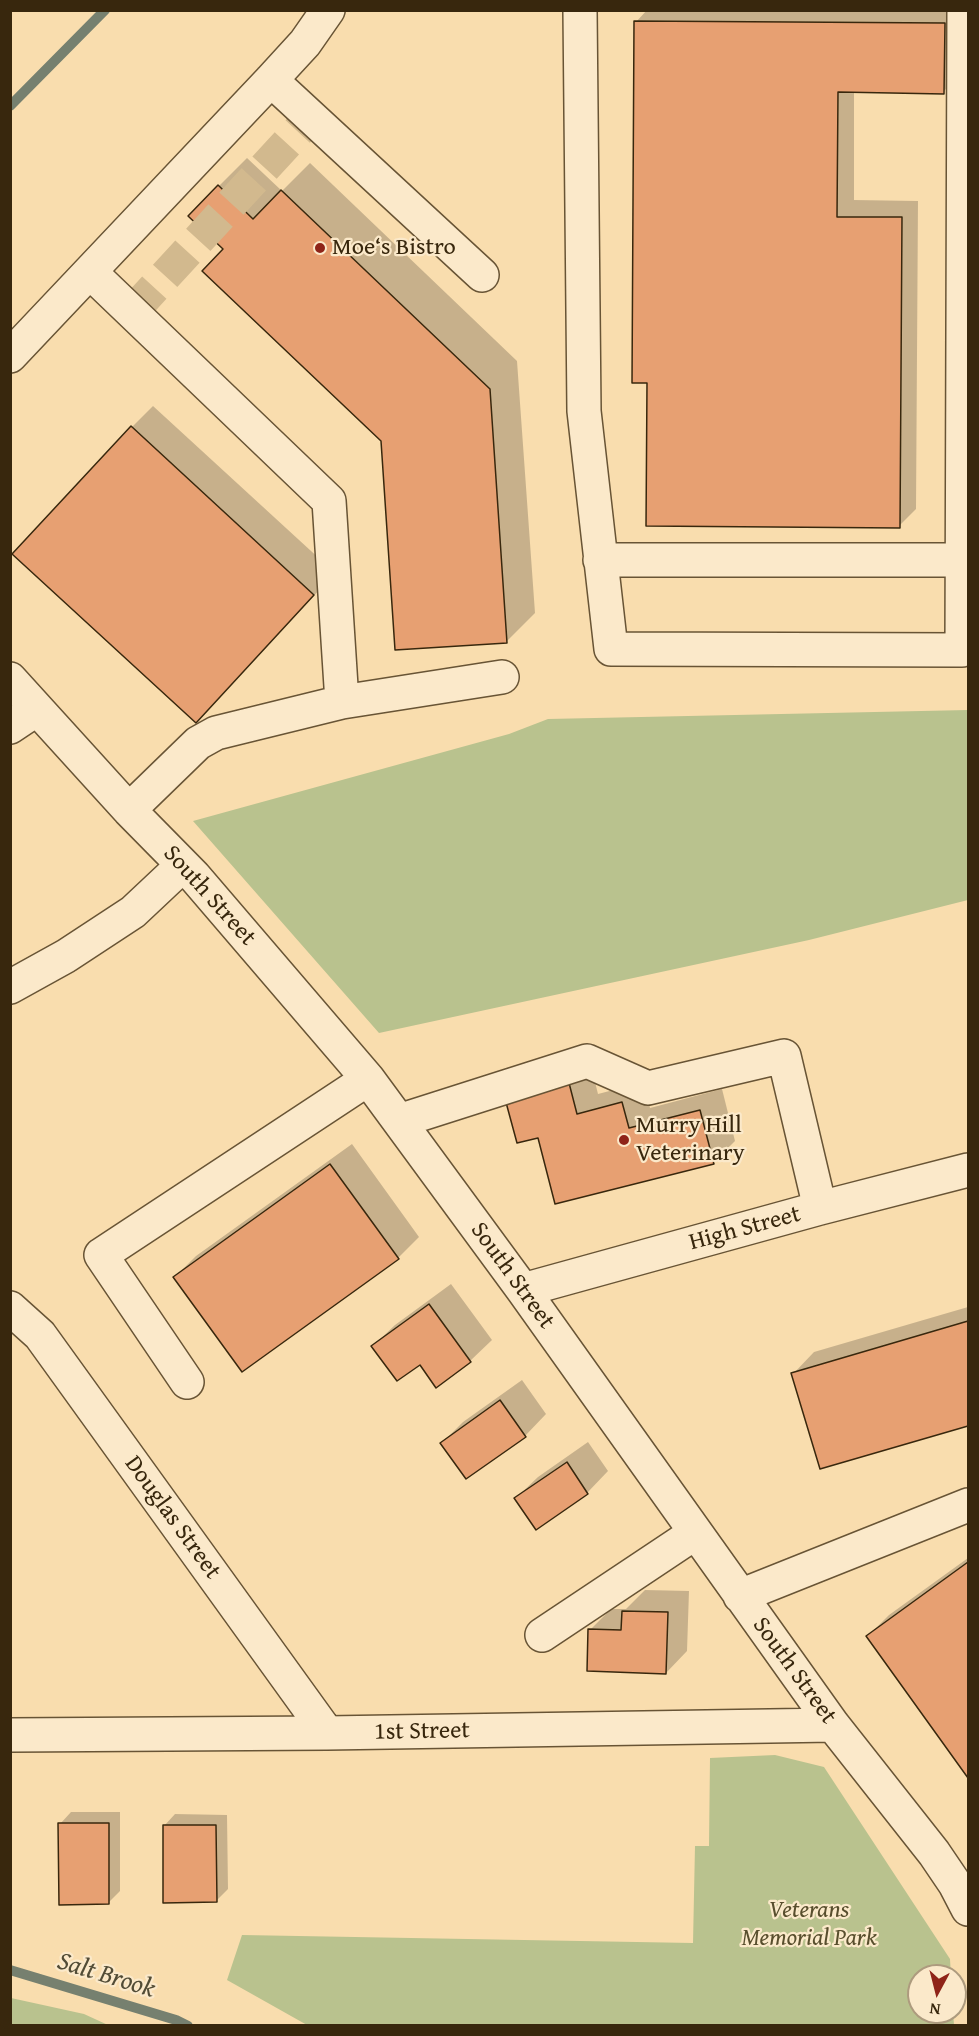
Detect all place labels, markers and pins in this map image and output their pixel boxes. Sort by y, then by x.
place label: Moe‘s Bistro [332,234,456,262]
marker: Moe‘s Bistro [313,241,327,255]
place label: Murry Hill Veterinary [636,1112,745,1168]
marker: Murry Hill Veterinary [617,1133,631,1147]

